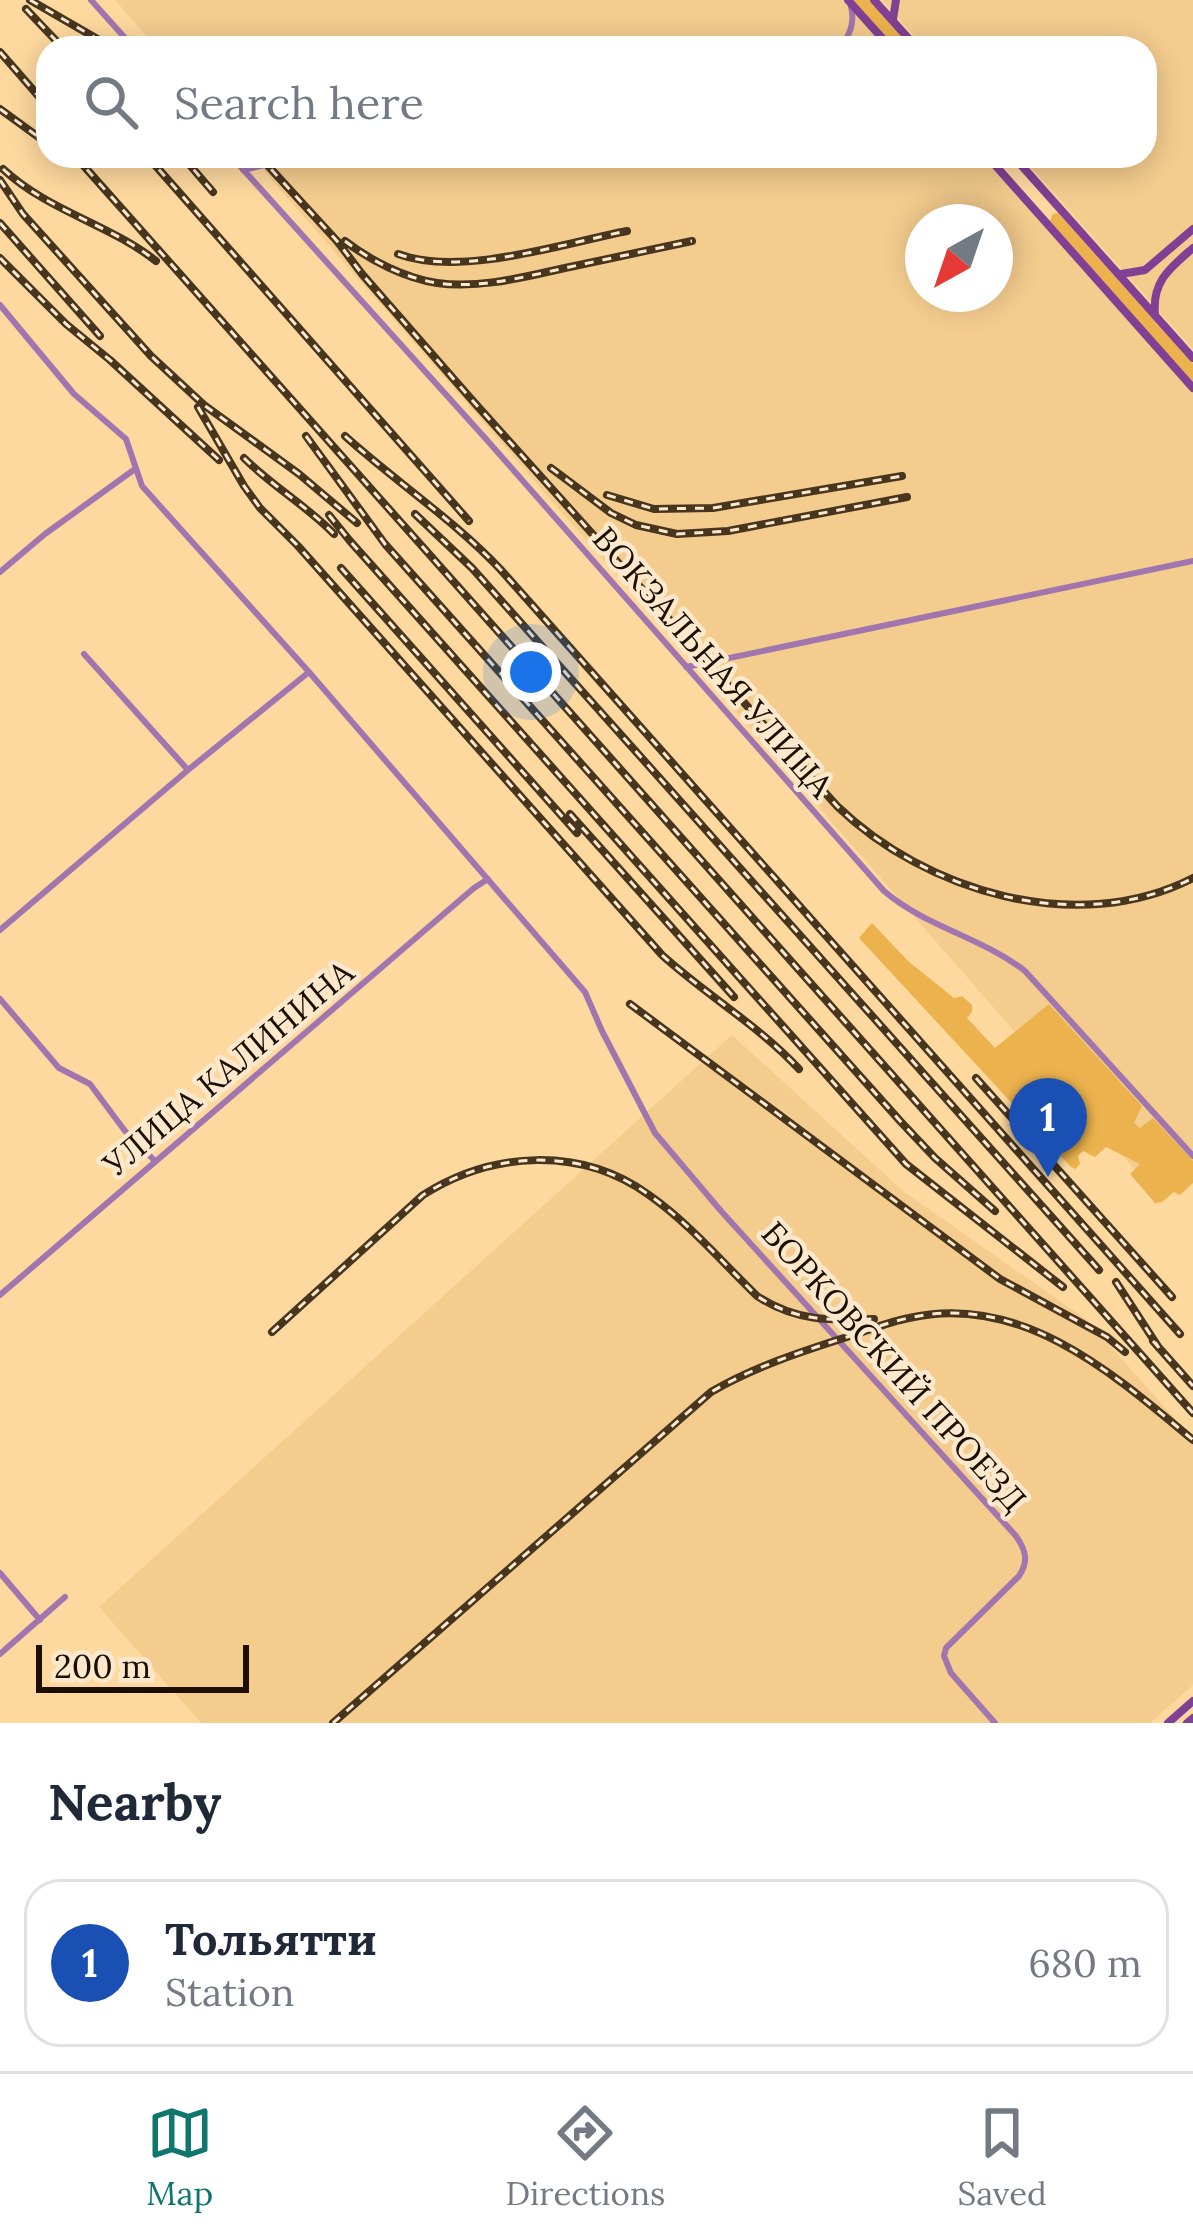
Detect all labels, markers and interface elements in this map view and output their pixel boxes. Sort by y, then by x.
search box [36,36,1157,168]
icon: search [78,69,144,135]
text: Search here [174,74,424,131]
north arrow [905,204,1013,312]
street label: ВОКЗАЛЬНАЯ УЛИЦА [584,518,843,807]
your location [501,642,561,702]
street label: УЛИЦА КАЛИНИНА [93,950,363,1186]
pin: 1 [1009,1078,1087,1177]
street label: БОРКОВСКИЙ ПРОЕЗД [753,1212,1035,1520]
scale bar [36,1639,249,1692]
text: 200 m [54,1645,151,1687]
text: Nearby [48,1769,221,1834]
text: Тольятти [165,1910,377,1967]
text: 1 [82,1938,98,1988]
text: 680 m [1028,1938,1142,1988]
text: Station [165,1967,294,2017]
tab: Map [146,2100,213,2214]
tab: Directions [506,2100,665,2214]
tab: Saved [958,2100,1047,2214]

